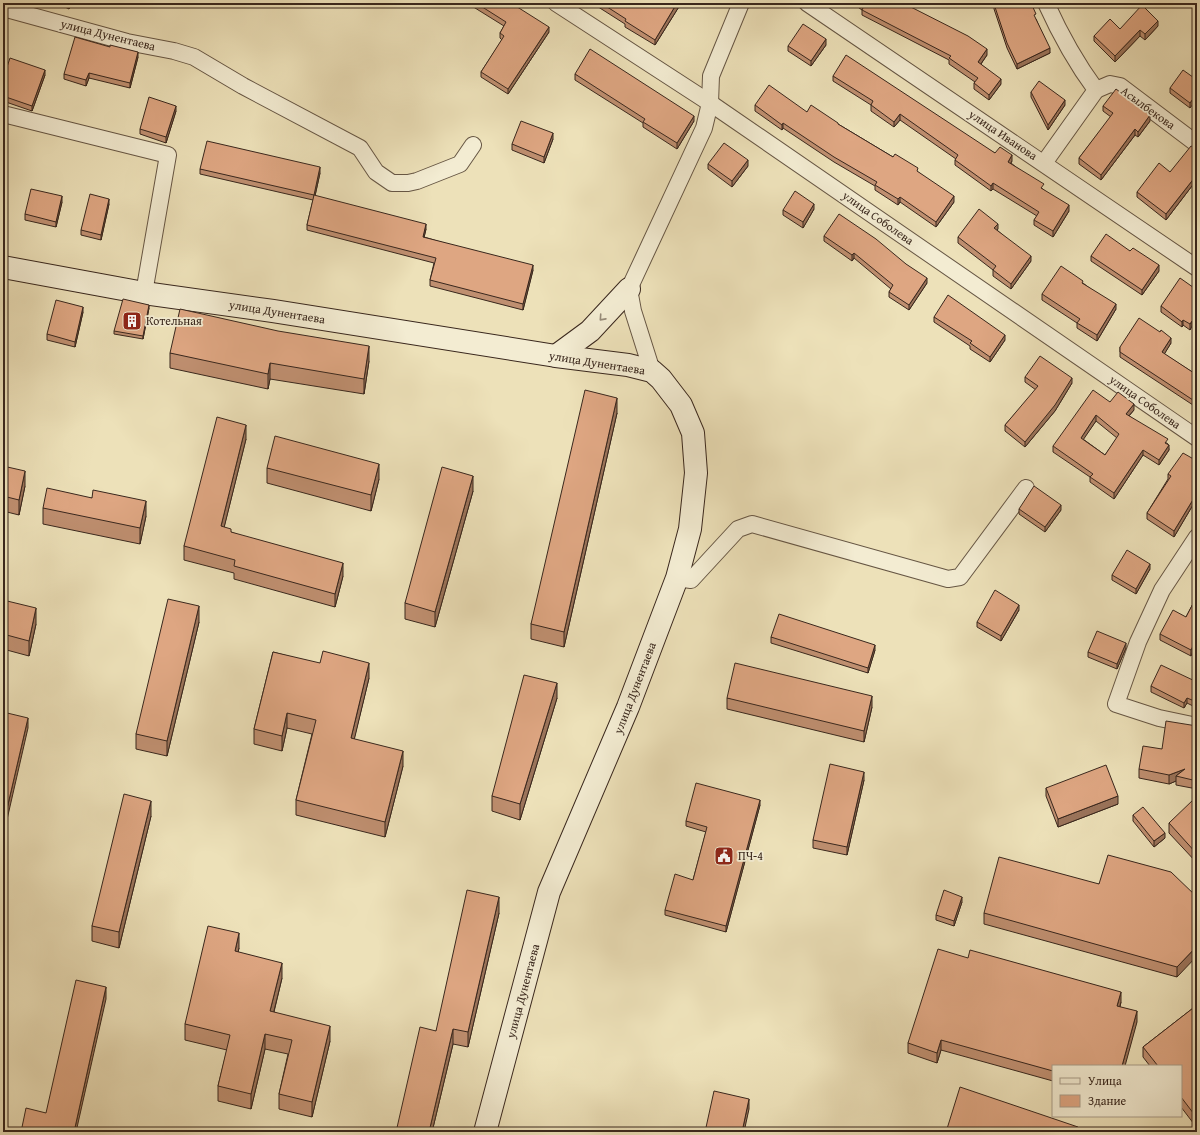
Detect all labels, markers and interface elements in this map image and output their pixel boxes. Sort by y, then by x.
street label: улица Дунентаева [58,14,158,55]
street label: Асылбекова [1118,82,1179,133]
street label: улица Иванова [965,105,1041,164]
street label: улица Соболева [838,186,918,249]
street label: улица Дунентаева [227,295,327,328]
building icon: Котельная [121,310,143,332]
place label: Котельная [146,312,202,329]
one-way arrow [600,313,607,321]
street label: улица Дунентаева [547,346,647,379]
street label: улица Соболева [1105,370,1185,433]
street label: улица Дунентаева [609,639,660,737]
public building icon: ПЧ-4 [713,845,735,867]
place label: ПЧ-4 [738,847,763,864]
street label: улица Дунентаева [501,942,543,1041]
legend [1052,1065,1182,1117]
text: Улица [1088,1072,1122,1089]
text: Здание [1088,1092,1127,1109]

